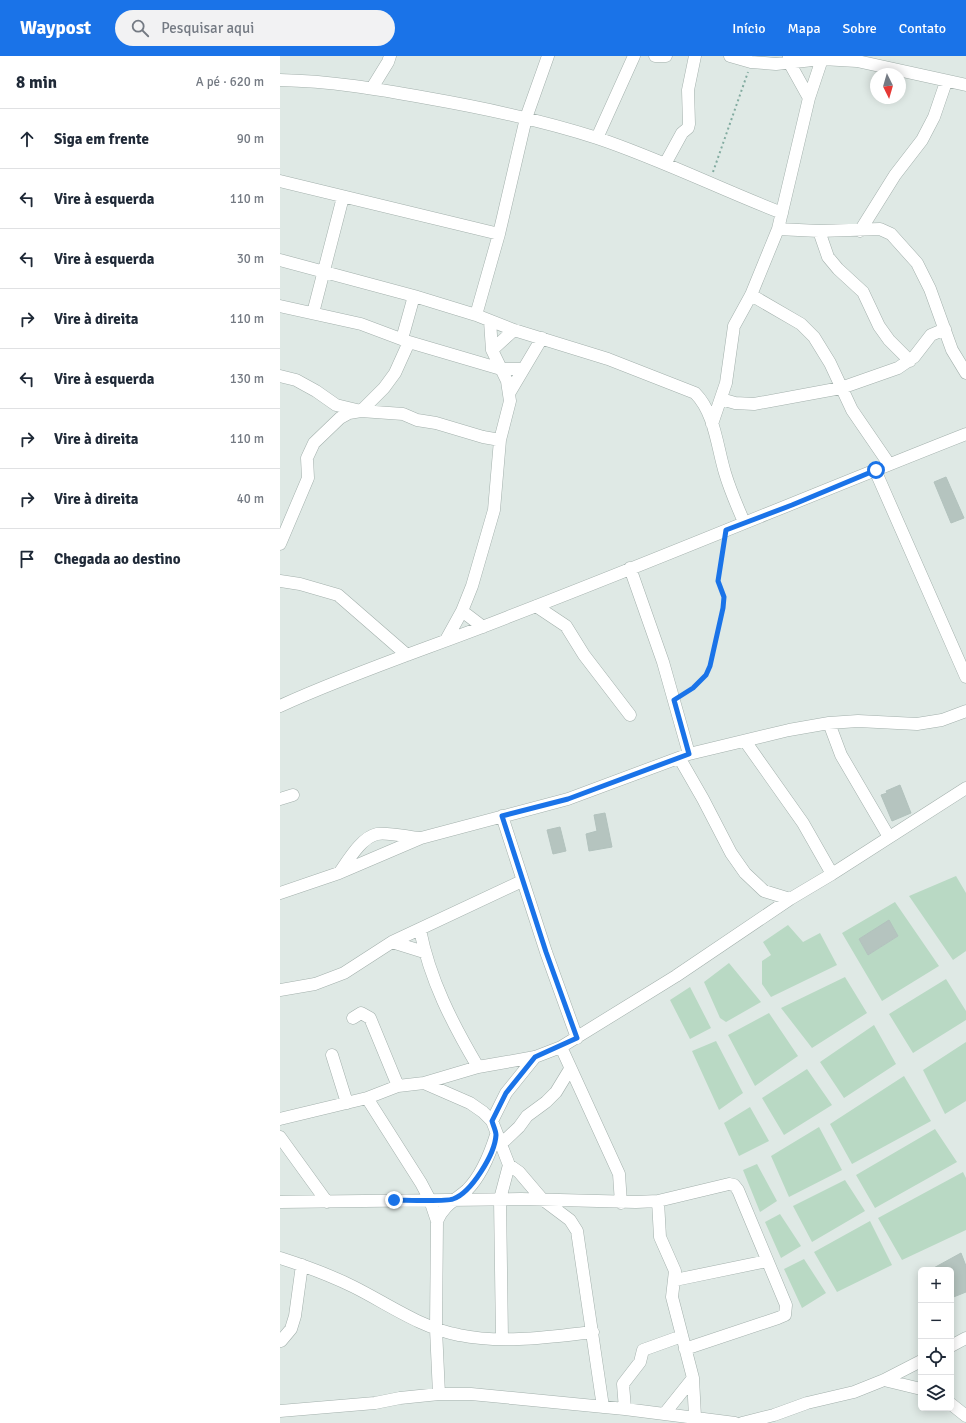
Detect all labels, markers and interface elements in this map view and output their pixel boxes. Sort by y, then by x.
search box [115,10,395,46]
text: Waypost [20,16,91,40]
icon: search [129,17,151,39]
text: Pesquisar aqui [161,19,254,37]
text: Início [732,20,766,37]
text: Mapa [788,20,820,37]
text: Sobre [842,20,877,37]
text: Contato [899,20,946,37]
north arrow [870,68,906,104]
text: 8 min [16,72,57,93]
text: A pé · 620 m [196,74,264,90]
icon: ahead [16,128,38,150]
text: Siga em frente [54,130,149,148]
text: 90 m [237,131,264,147]
icon: left [16,188,38,210]
text: Vire à esquerda [54,190,154,208]
text: 110 m [230,191,264,207]
icon: left [16,248,38,270]
text: Vire à esquerda [54,250,154,268]
text: 30 m [237,251,264,267]
icon: right [16,308,38,330]
text: Vire à direita [54,310,138,328]
text: 110 m [230,311,264,327]
icon: left [16,368,38,390]
text: Vire à esquerda [54,370,154,388]
text: 130 m [230,371,264,387]
icon: right [16,428,38,450]
text: Vire à direita [54,430,138,448]
text: 110 m [230,431,264,447]
route start [867,461,885,479]
icon: right [16,488,38,510]
text: Vire à direita [54,490,138,508]
text: 40 m [237,491,264,507]
icon: arrive [16,548,38,570]
text: Chegada ao destino [54,550,181,568]
route end [385,1191,403,1209]
map controls [918,1267,954,1411]
button: + [918,1267,954,1303]
button: − [918,1303,954,1339]
button: locate [918,1339,954,1375]
button: layers [918,1375,954,1411]

